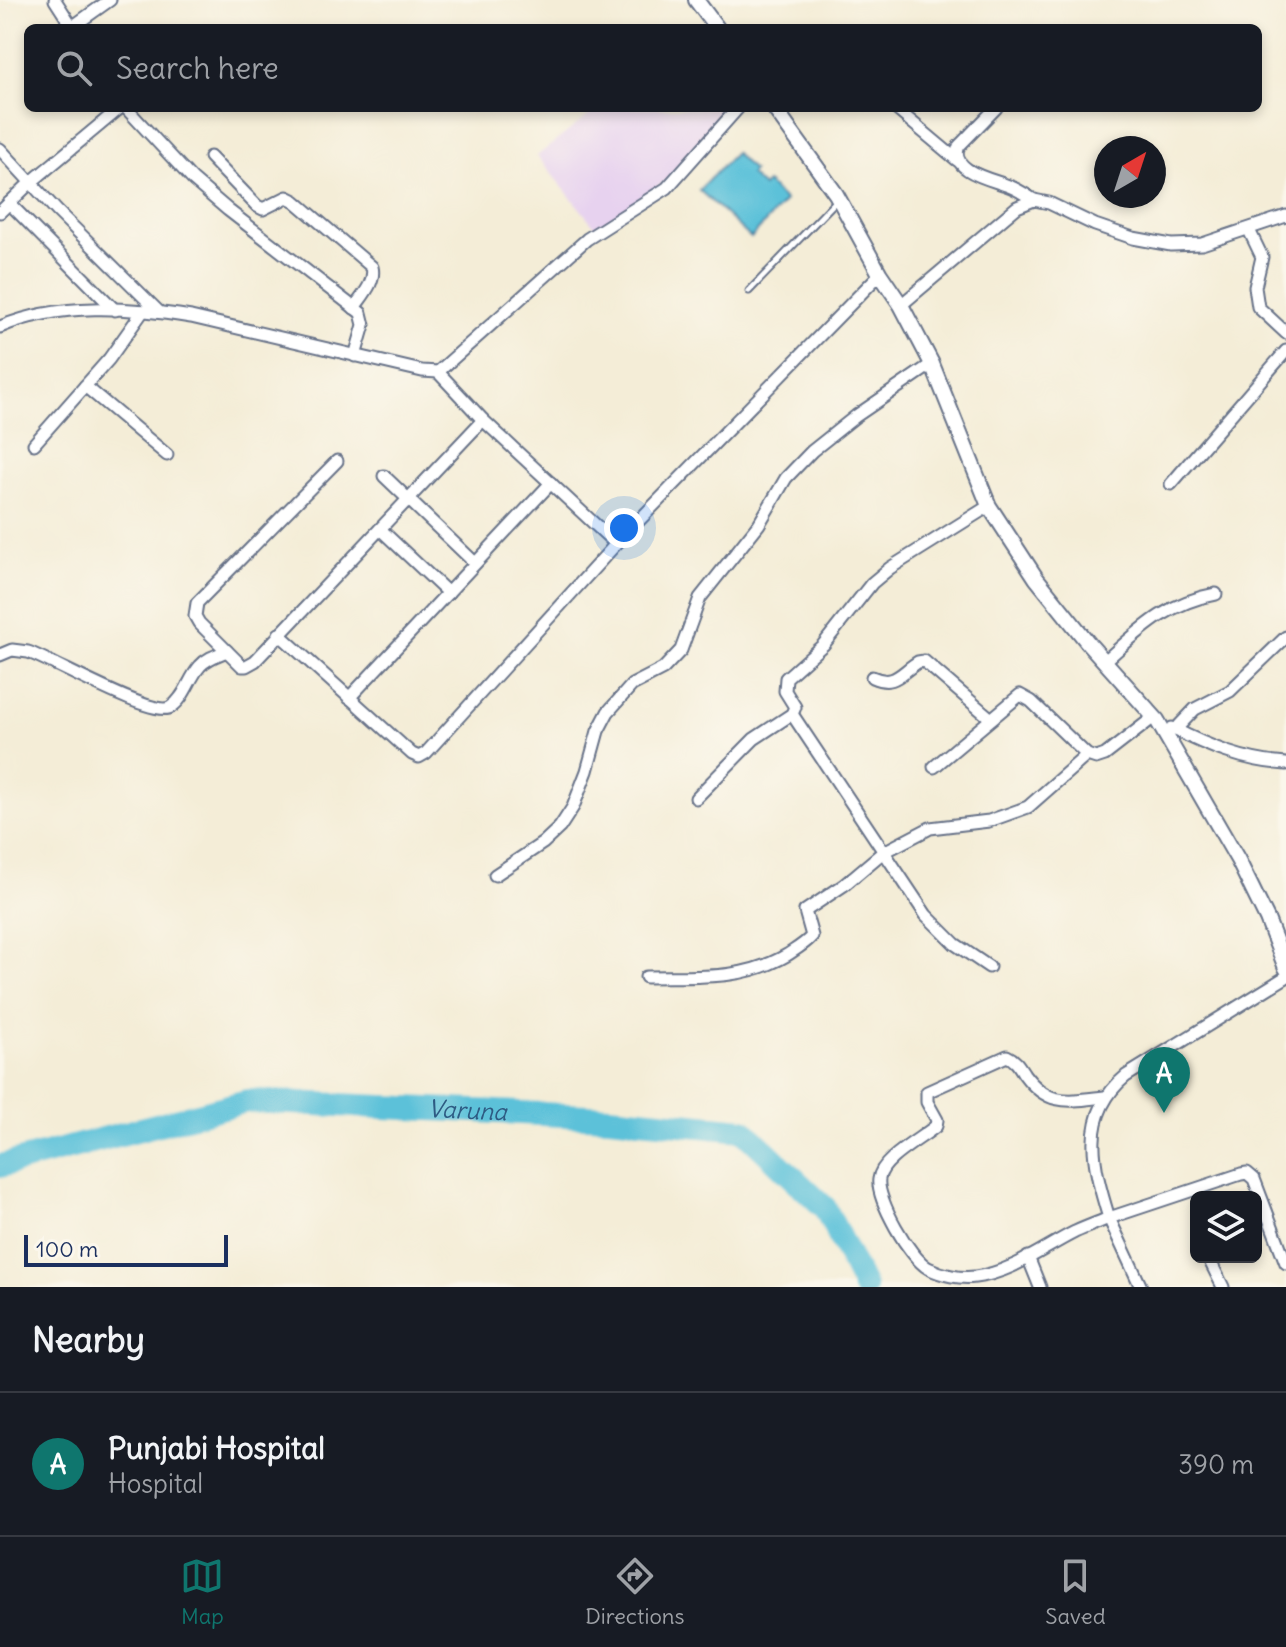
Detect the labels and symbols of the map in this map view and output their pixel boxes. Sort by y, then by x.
north arrow [1094,136,1166,208]
your location [604,508,644,548]
pin: A [1138,1047,1190,1113]
water label: Varuna [427,1093,509,1127]
scale bar [24,1231,228,1267]

